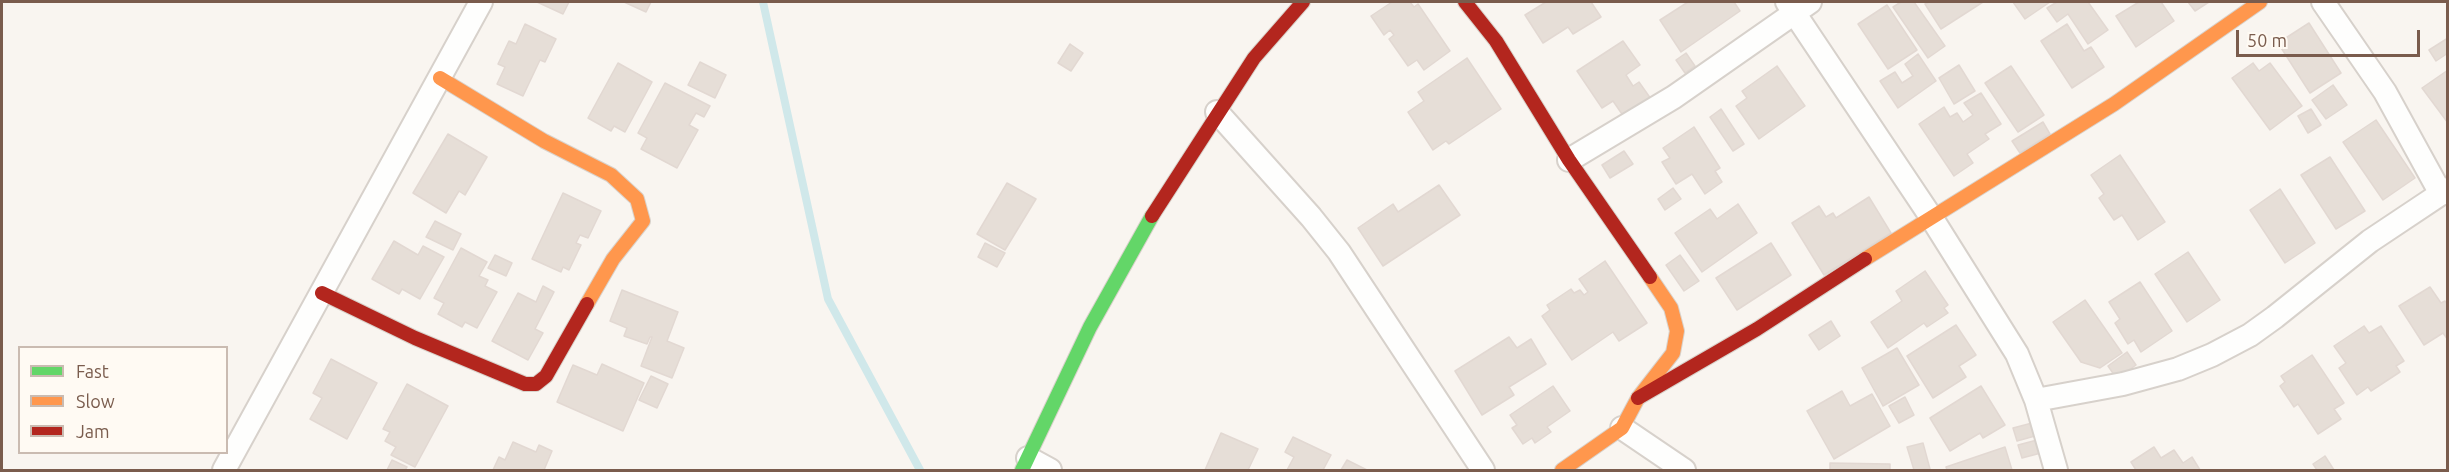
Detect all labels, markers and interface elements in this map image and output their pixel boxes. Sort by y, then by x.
scale bar [2239,18,2424,56]
text: 50 m [2247,30,2287,50]
legend [18,346,228,454]
text: Fast [76,361,109,381]
text: Slow [76,391,115,411]
text: Jam [76,421,110,441]

